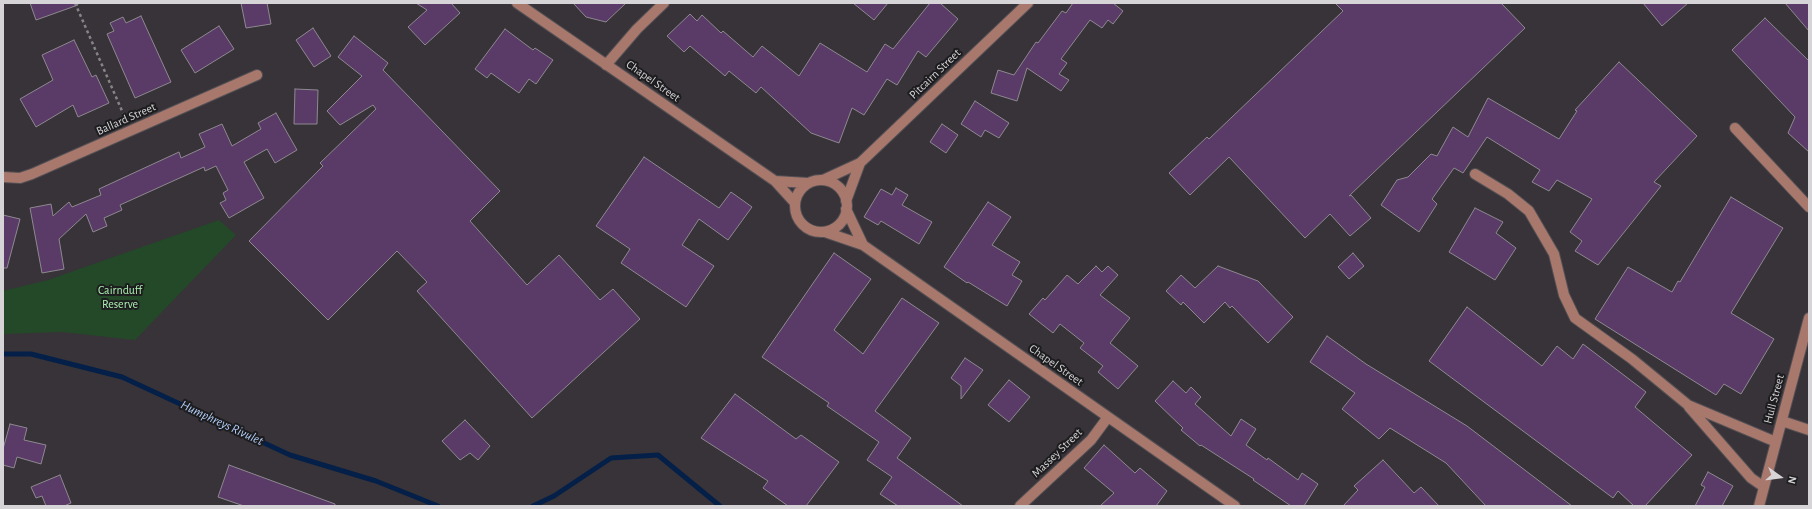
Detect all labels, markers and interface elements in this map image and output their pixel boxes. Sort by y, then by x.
street label: Pitcairn Street [906,46,964,102]
street label: Chapel Street [623,57,683,105]
street label: Ballard Street [94,99,158,139]
park label: Cairnduff Reserve [98,283,142,311]
street label: Chapel Street [1026,341,1086,389]
street label: Hull Street [1761,373,1787,425]
water label: Humphreys Rivulet [178,397,266,449]
street label: Massey Street [1029,425,1085,481]
north arrow [1760,457,1800,497]
text: N [1786,475,1798,485]

